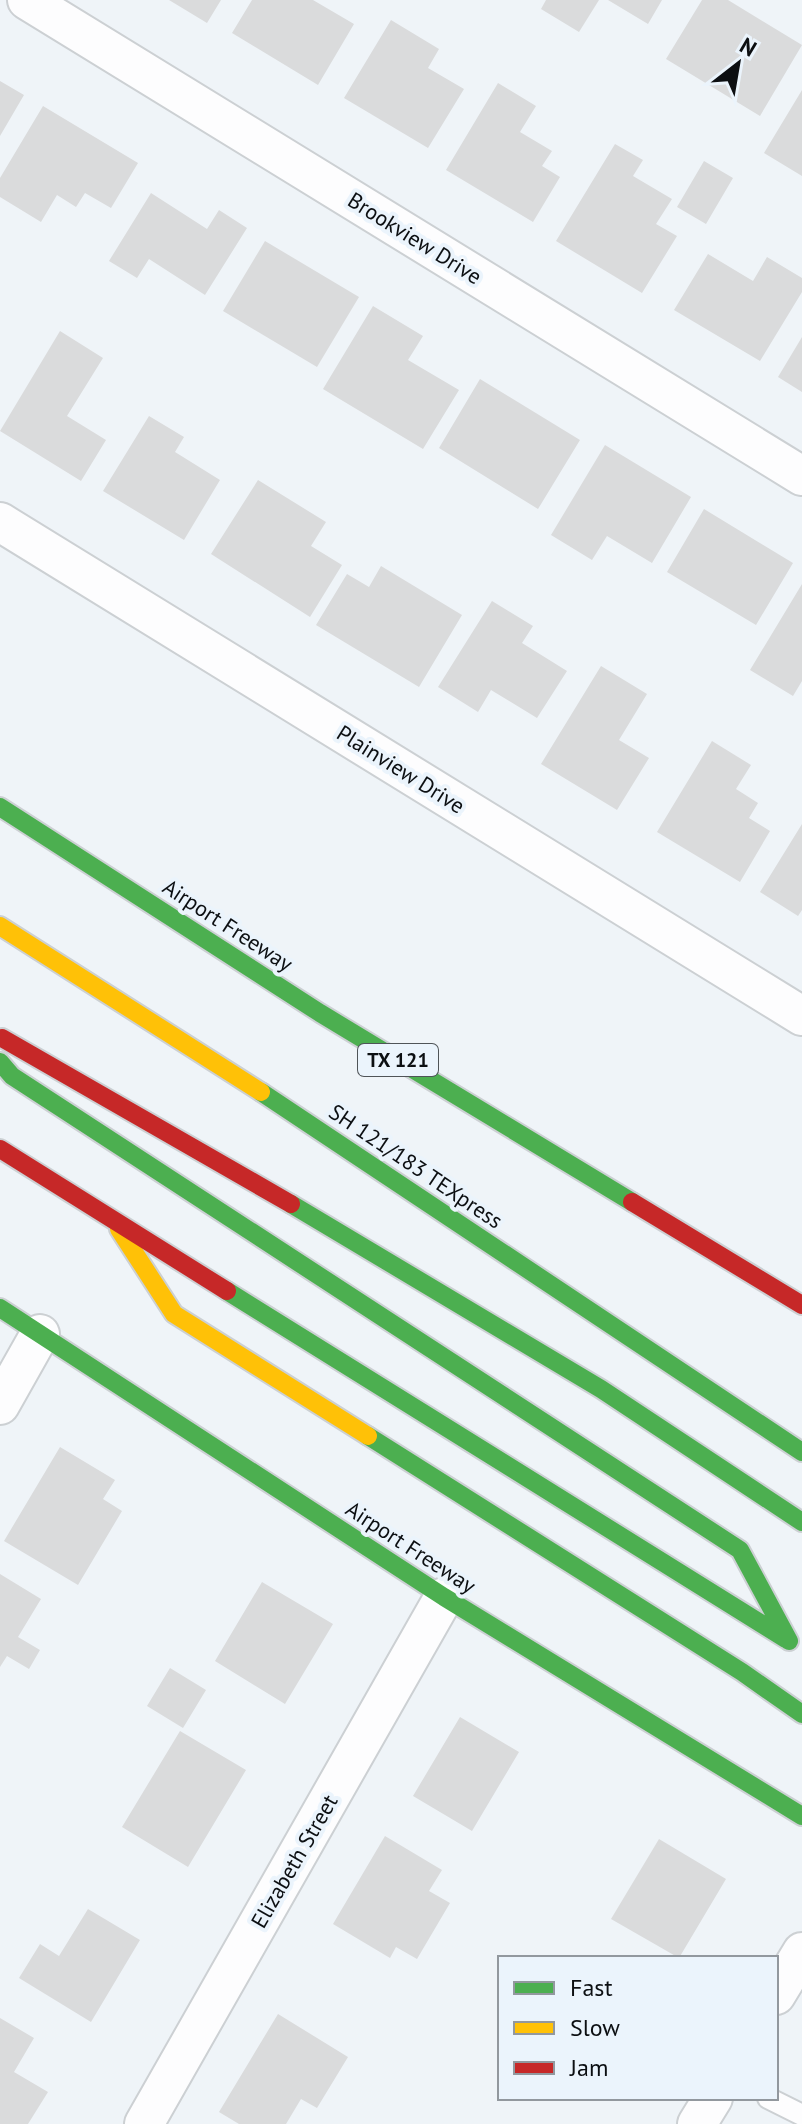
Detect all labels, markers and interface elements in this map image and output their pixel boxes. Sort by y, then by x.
north arrow [698,24,778,104]
text: N [735,31,762,63]
street label: Brookview Drive [343,186,487,290]
street label: Plainview Drive [332,718,470,820]
street label: Airport Freeway [158,873,299,978]
road number: TX 121 [358,1044,438,1076]
street label: SH 121/183 TEXpress [324,1098,508,1234]
street label: Airport Freeway [341,1495,482,1600]
street label: Elizabeth Street [245,1789,344,1933]
legend [498,1956,778,2100]
text: Fast [570,1972,613,2003]
text: Slow [570,2012,620,2043]
text: Jam [569,2052,608,2083]

